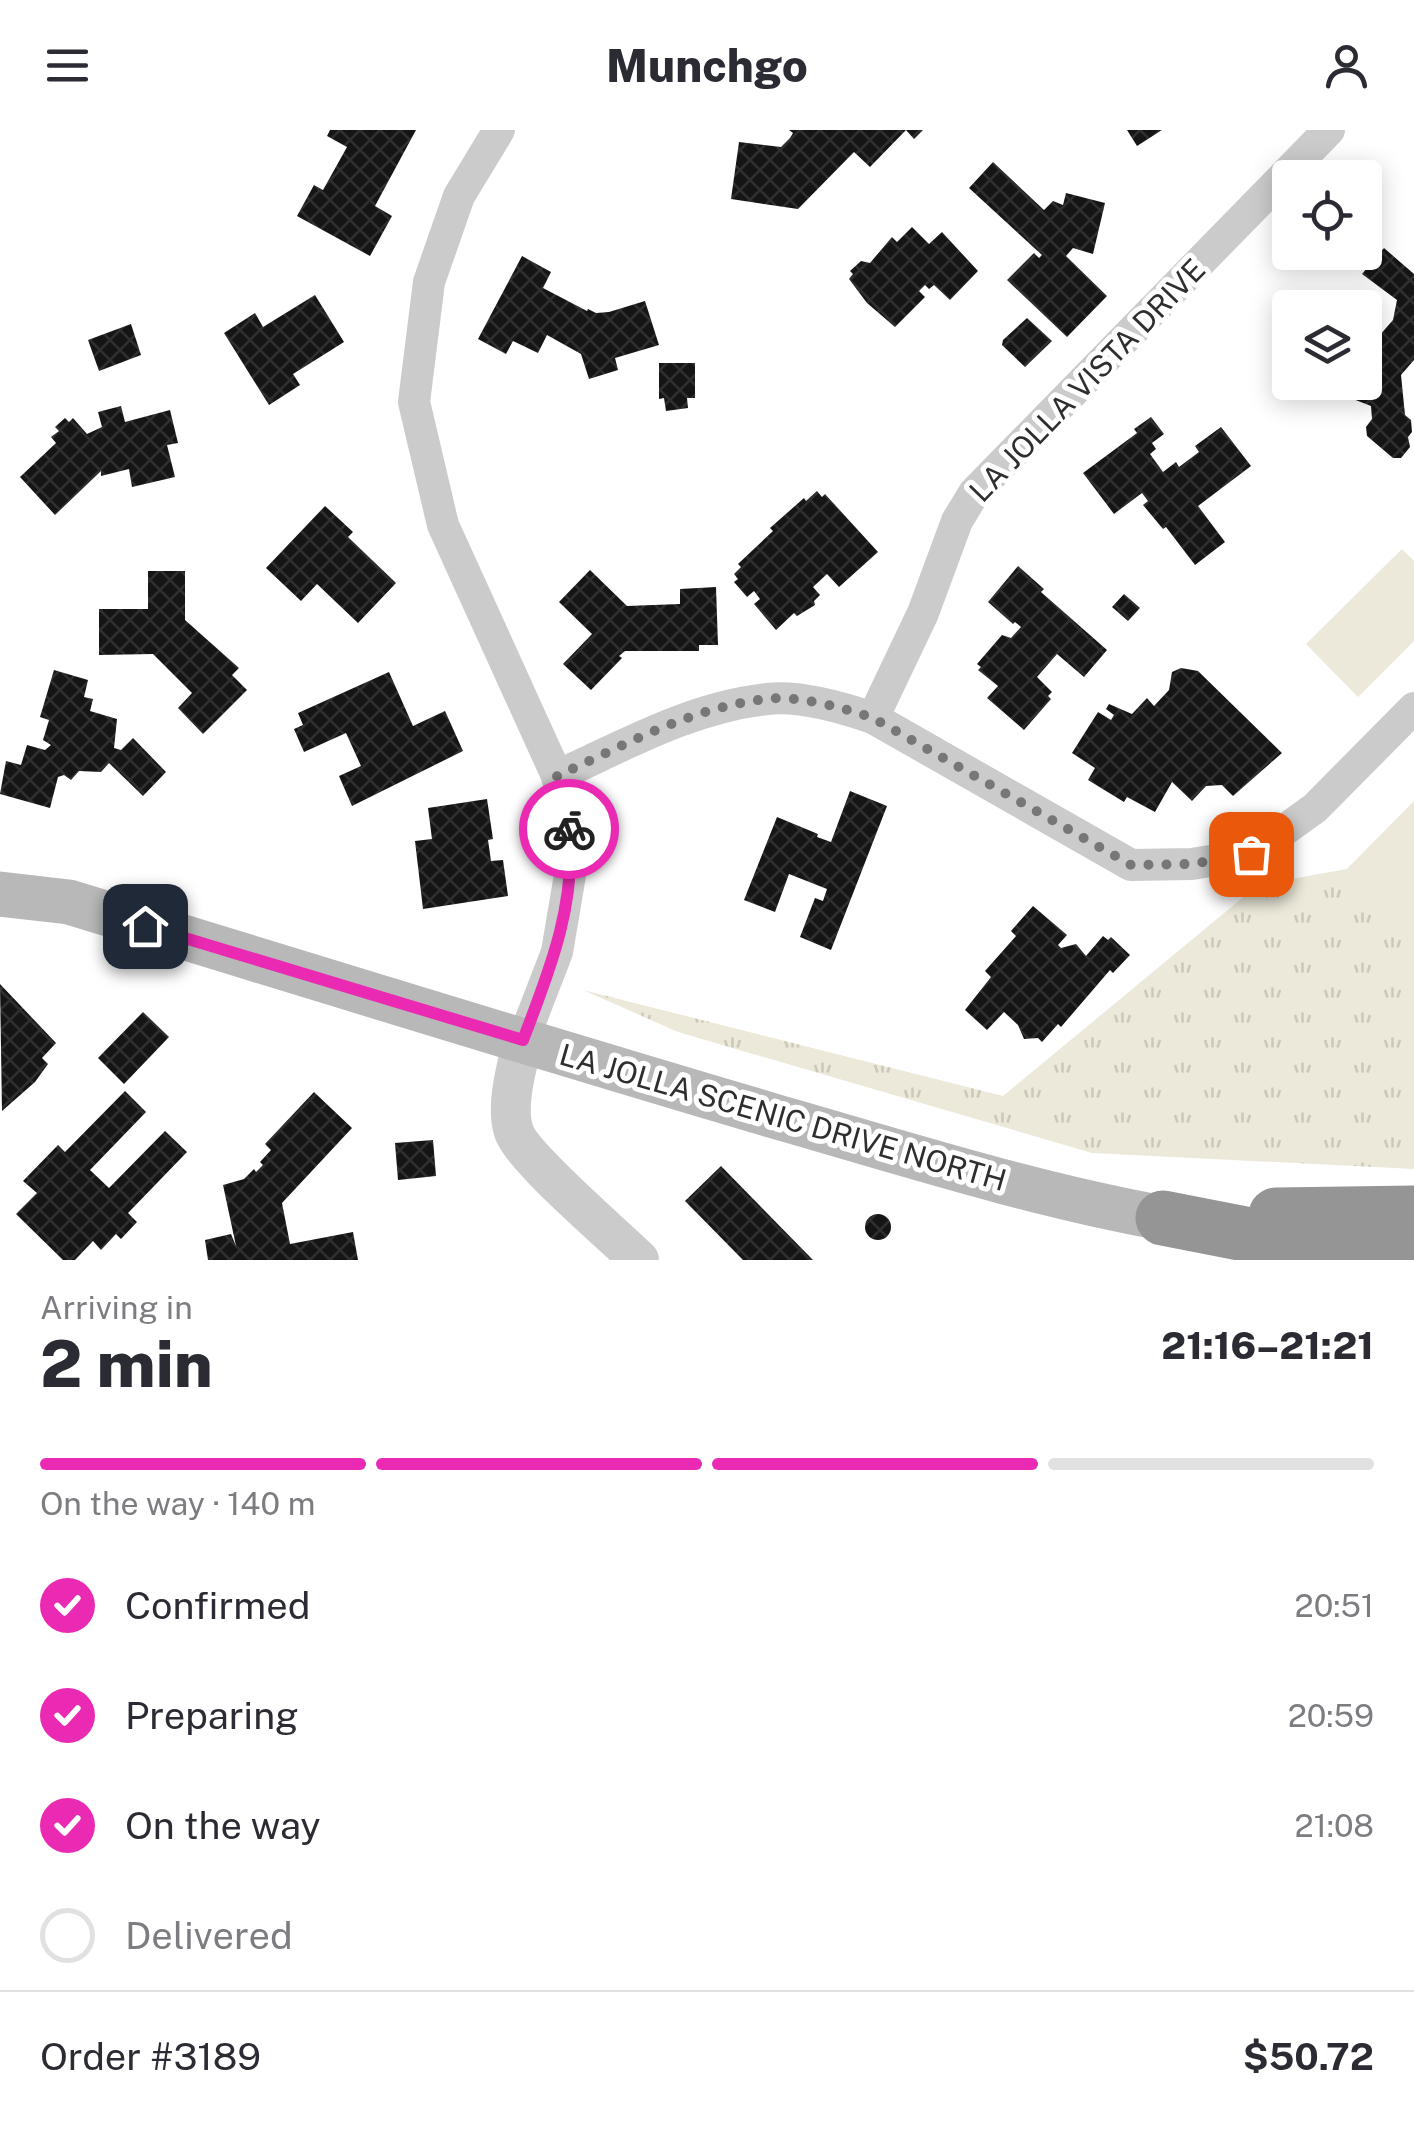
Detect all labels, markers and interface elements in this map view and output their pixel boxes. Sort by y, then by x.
icon: menu [40,38,95,93]
icon: person [1319,38,1374,93]
text: Munchgo [606,39,808,92]
map controls [1272,160,1382,400]
button: locate [1272,160,1382,270]
street label: LA JOLLA VISTA DRIVE [962,251,1212,509]
button: layers [1272,290,1382,400]
courier [519,779,619,879]
icon: bike [542,802,597,857]
pin [1209,812,1294,897]
icon: bag [1224,827,1279,882]
pin [103,884,188,969]
icon: home [118,899,173,954]
street label: LA JOLLA SCENIC DRIVE NORTH [555,1036,1011,1198]
text: Arriving in [40,1289,193,1326]
text: 21:16–21:21 [1161,1323,1374,1368]
text: 2 min [40,1325,213,1402]
text: On the way · 140 m [40,1485,316,1522]
icon: check [40,1578,95,1633]
text: Confirmed [125,1583,310,1628]
text: 20:51 [1295,1587,1374,1624]
icon: check [40,1688,95,1743]
text: Preparing [125,1693,299,1738]
text: 20:59 [1288,1697,1374,1734]
icon: check [40,1798,95,1853]
text: On the way [125,1803,321,1848]
text: 21:08 [1295,1807,1374,1844]
text: Delivered [125,1913,293,1958]
text: Order #3189 [40,2034,261,2079]
text: $50.72 [1243,2034,1374,2079]

